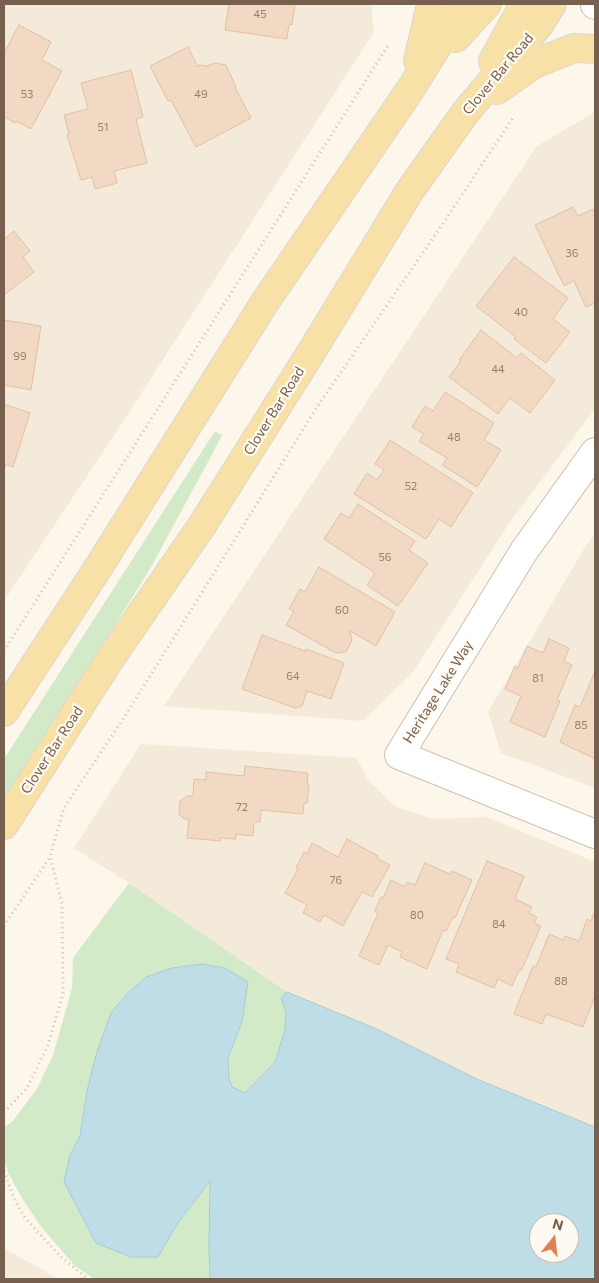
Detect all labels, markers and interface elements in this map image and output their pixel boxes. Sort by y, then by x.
house number: 45 [254,7,266,21]
street label: Clover Bar Road [459,30,537,118]
house number: 53 [21,87,33,101]
house number: 49 [194,87,208,101]
house number: 51 [97,120,109,134]
house number: 36 [566,246,578,260]
house number: 40 [514,305,528,319]
house number: 99 [13,349,27,363]
house number: 44 [491,362,505,376]
street label: Clover Bar Road [240,364,308,458]
house number: 48 [447,430,461,444]
house number: 52 [405,479,417,493]
house number: 56 [379,550,391,564]
house number: 60 [335,603,349,617]
street label: Heritage Lake Way [400,637,476,747]
house number: 64 [286,669,300,683]
house number: 81 [532,671,544,685]
street label: Clover Bar Road [17,703,87,797]
house number: 85 [575,718,587,732]
house number: 72 [236,800,248,814]
house number: 76 [330,873,342,887]
house number: 80 [410,908,424,922]
house number: 84 [492,917,506,931]
house number: 88 [554,974,568,988]
north arrow [529,1213,579,1263]
text: N [551,1214,565,1234]

